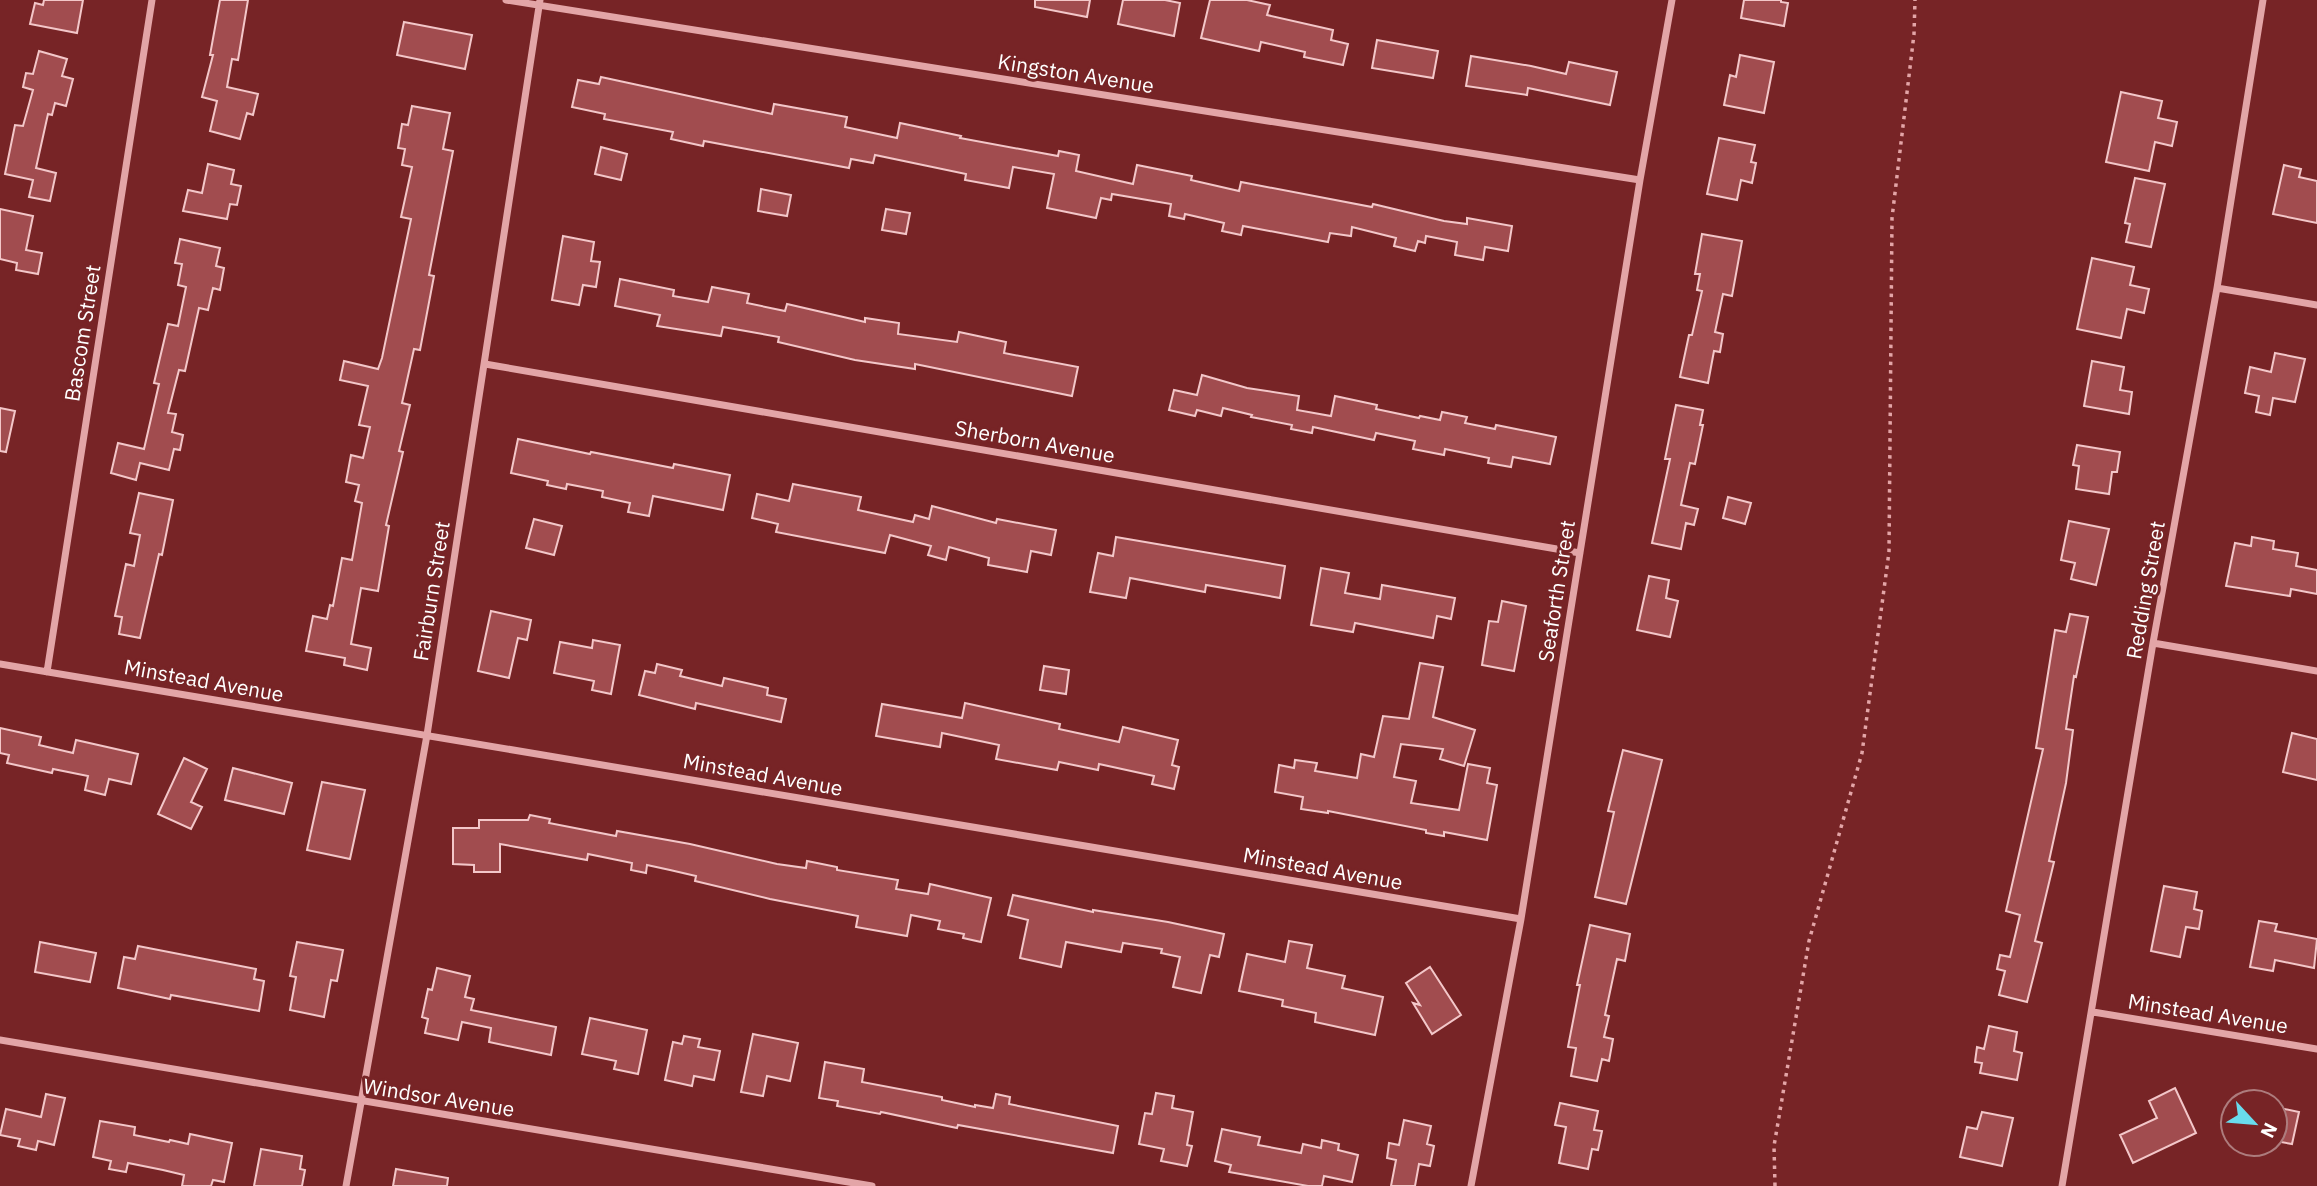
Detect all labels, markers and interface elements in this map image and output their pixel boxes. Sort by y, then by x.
street label: Kingston Avenue [996,47,1156,99]
street label: Bascom Street [57,263,107,403]
street label: Sherborn Avenue [953,413,1117,469]
street label: Seaforth Street [1531,518,1581,664]
street label: Fairburn Street [406,519,456,663]
street label: Redding Street [2119,519,2171,661]
street label: Minstead Avenue [122,652,286,708]
street label: Minstead Avenue [681,746,845,802]
street label: Minstead Avenue [1241,840,1405,896]
street label: Minstead Avenue [2126,987,2290,1039]
street label: Windsor Avenue [361,1071,517,1123]
north arrow [2219,1088,2289,1158]
text: N [2255,1119,2283,1142]

